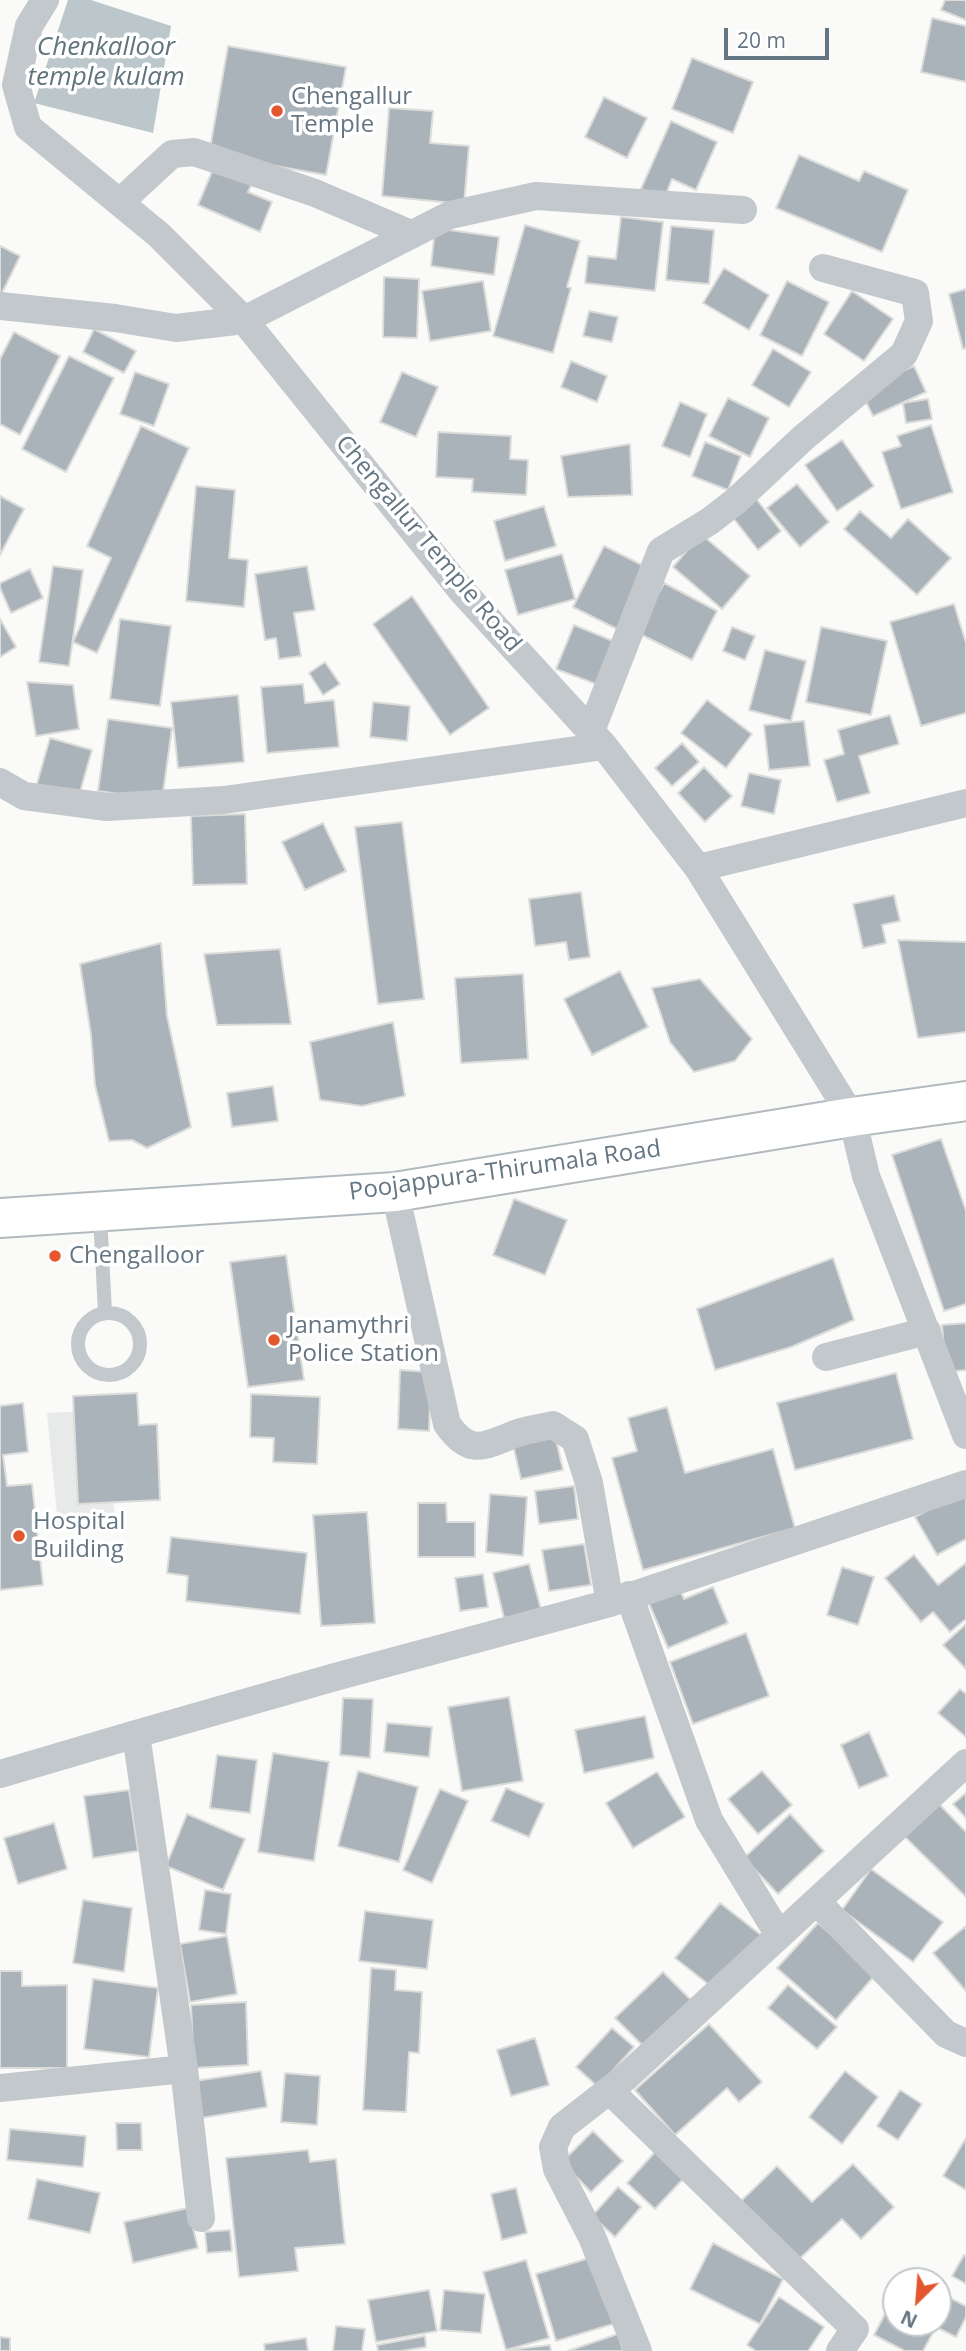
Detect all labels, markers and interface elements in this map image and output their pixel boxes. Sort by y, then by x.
scale bar [728,14,833,58]
text: 20 m [737,26,786,54]
water label: Chenkalloor temple kulam [27,32,185,94]
place label: Chengallur Temple [291,83,412,139]
marker: Chengallur Temple [269,103,285,119]
street label: Chengallur Temple Road [329,430,527,658]
street label: Poojappura-Thirumala Road [347,1135,663,1207]
place label: Chengalloor [69,1242,204,1270]
marker: Chengalloor [47,1248,63,1264]
place label: Janamythri Police Station [288,1312,439,1368]
marker: Janamythri Police Station [266,1332,282,1348]
place label: Hospital Building [33,1508,125,1564]
marker: Hospital Building [11,1528,27,1544]
north arrow [882,2267,952,2337]
text: N [896,2304,921,2334]

